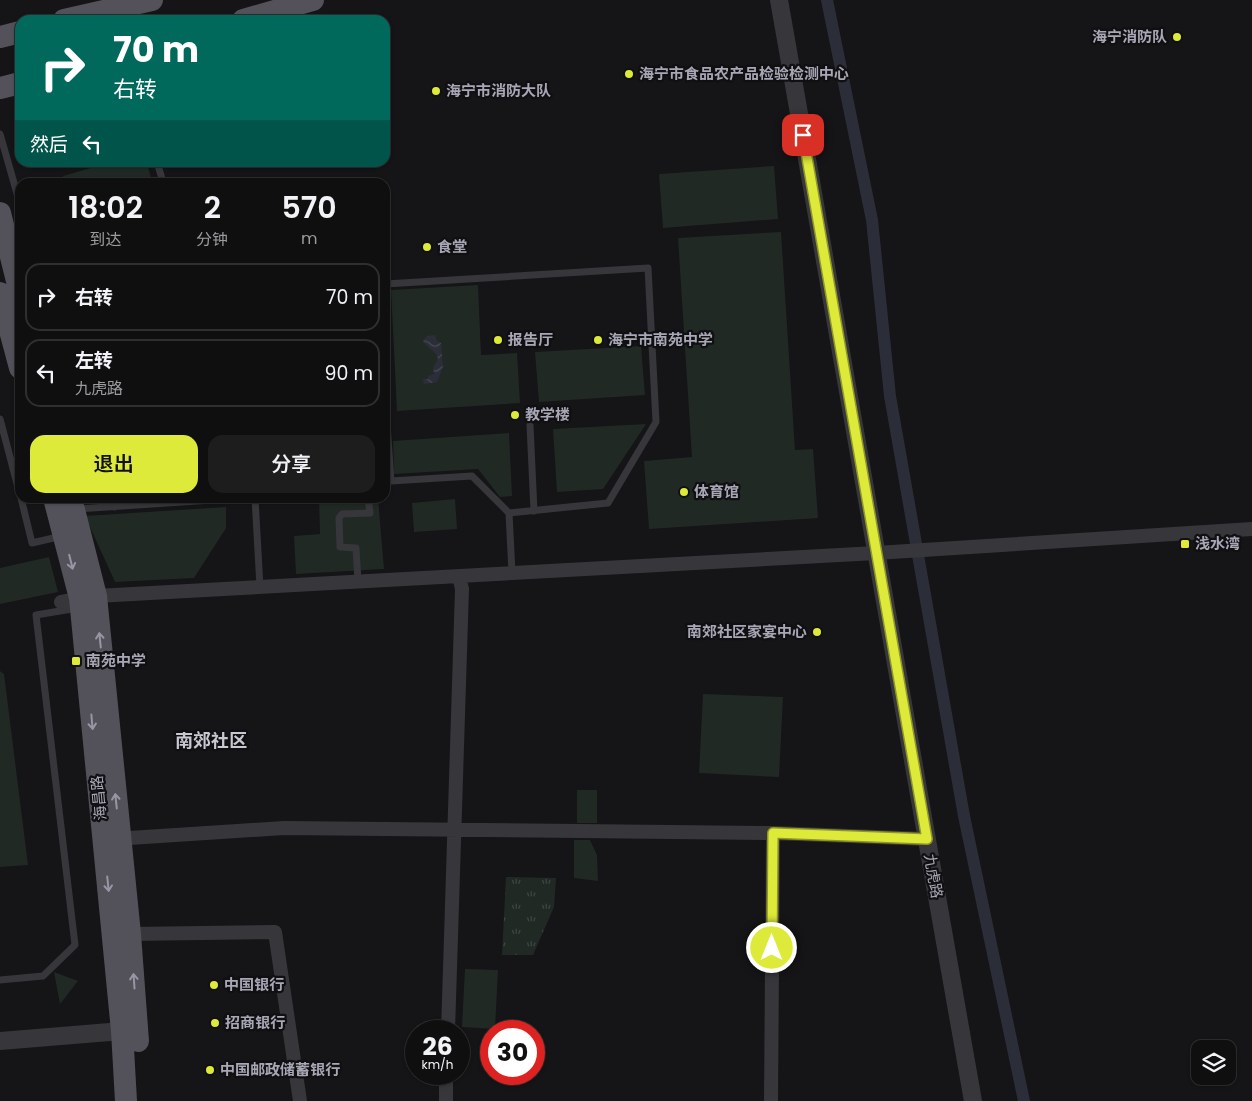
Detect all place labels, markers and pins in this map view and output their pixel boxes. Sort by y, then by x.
place label: 海宁消防队 [1092,26,1167,47]
marker: 海宁消防队 [1171,31,1183,43]
place label: 海宁市食品农产品检验检测中心 [639,63,849,84]
marker: 海宁市食品农产品检验检测中心 [623,68,635,80]
place label: 海宁市消防大队 [446,80,551,101]
marker: 海宁市消防大队 [430,85,442,97]
pin [782,114,824,156]
place label: 食堂 [437,236,467,257]
marker: 食堂 [421,241,433,253]
place label: 报告厅 [508,329,553,350]
place label: 海宁市南苑中学 [608,329,713,350]
marker: 报告厅 [492,334,504,346]
marker: 海宁市南苑中学 [592,334,604,346]
place label: 教学楼 [525,404,570,425]
marker: 教学楼 [509,409,521,421]
place label: 体育馆 [694,481,739,502]
marker: 体育馆 [678,486,690,498]
place label: 浅水湾 [1195,533,1240,554]
marker: 浅水湾 [1179,538,1191,550]
place label: 南郊社区家宴中心 [687,621,807,642]
marker: 南郊社区家宴中心 [811,626,823,638]
place label: 南苑中学 [86,650,146,671]
marker: 南苑中学 [70,655,82,667]
place label: 中国银行 [224,974,284,995]
marker: 中国银行 [208,979,220,991]
place label: 招商银行 [225,1012,285,1033]
marker: 招商银行 [209,1017,221,1029]
place label: 中国邮政储蓄银行 [220,1059,340,1080]
marker: 中国邮政储蓄银行 [204,1064,216,1076]

